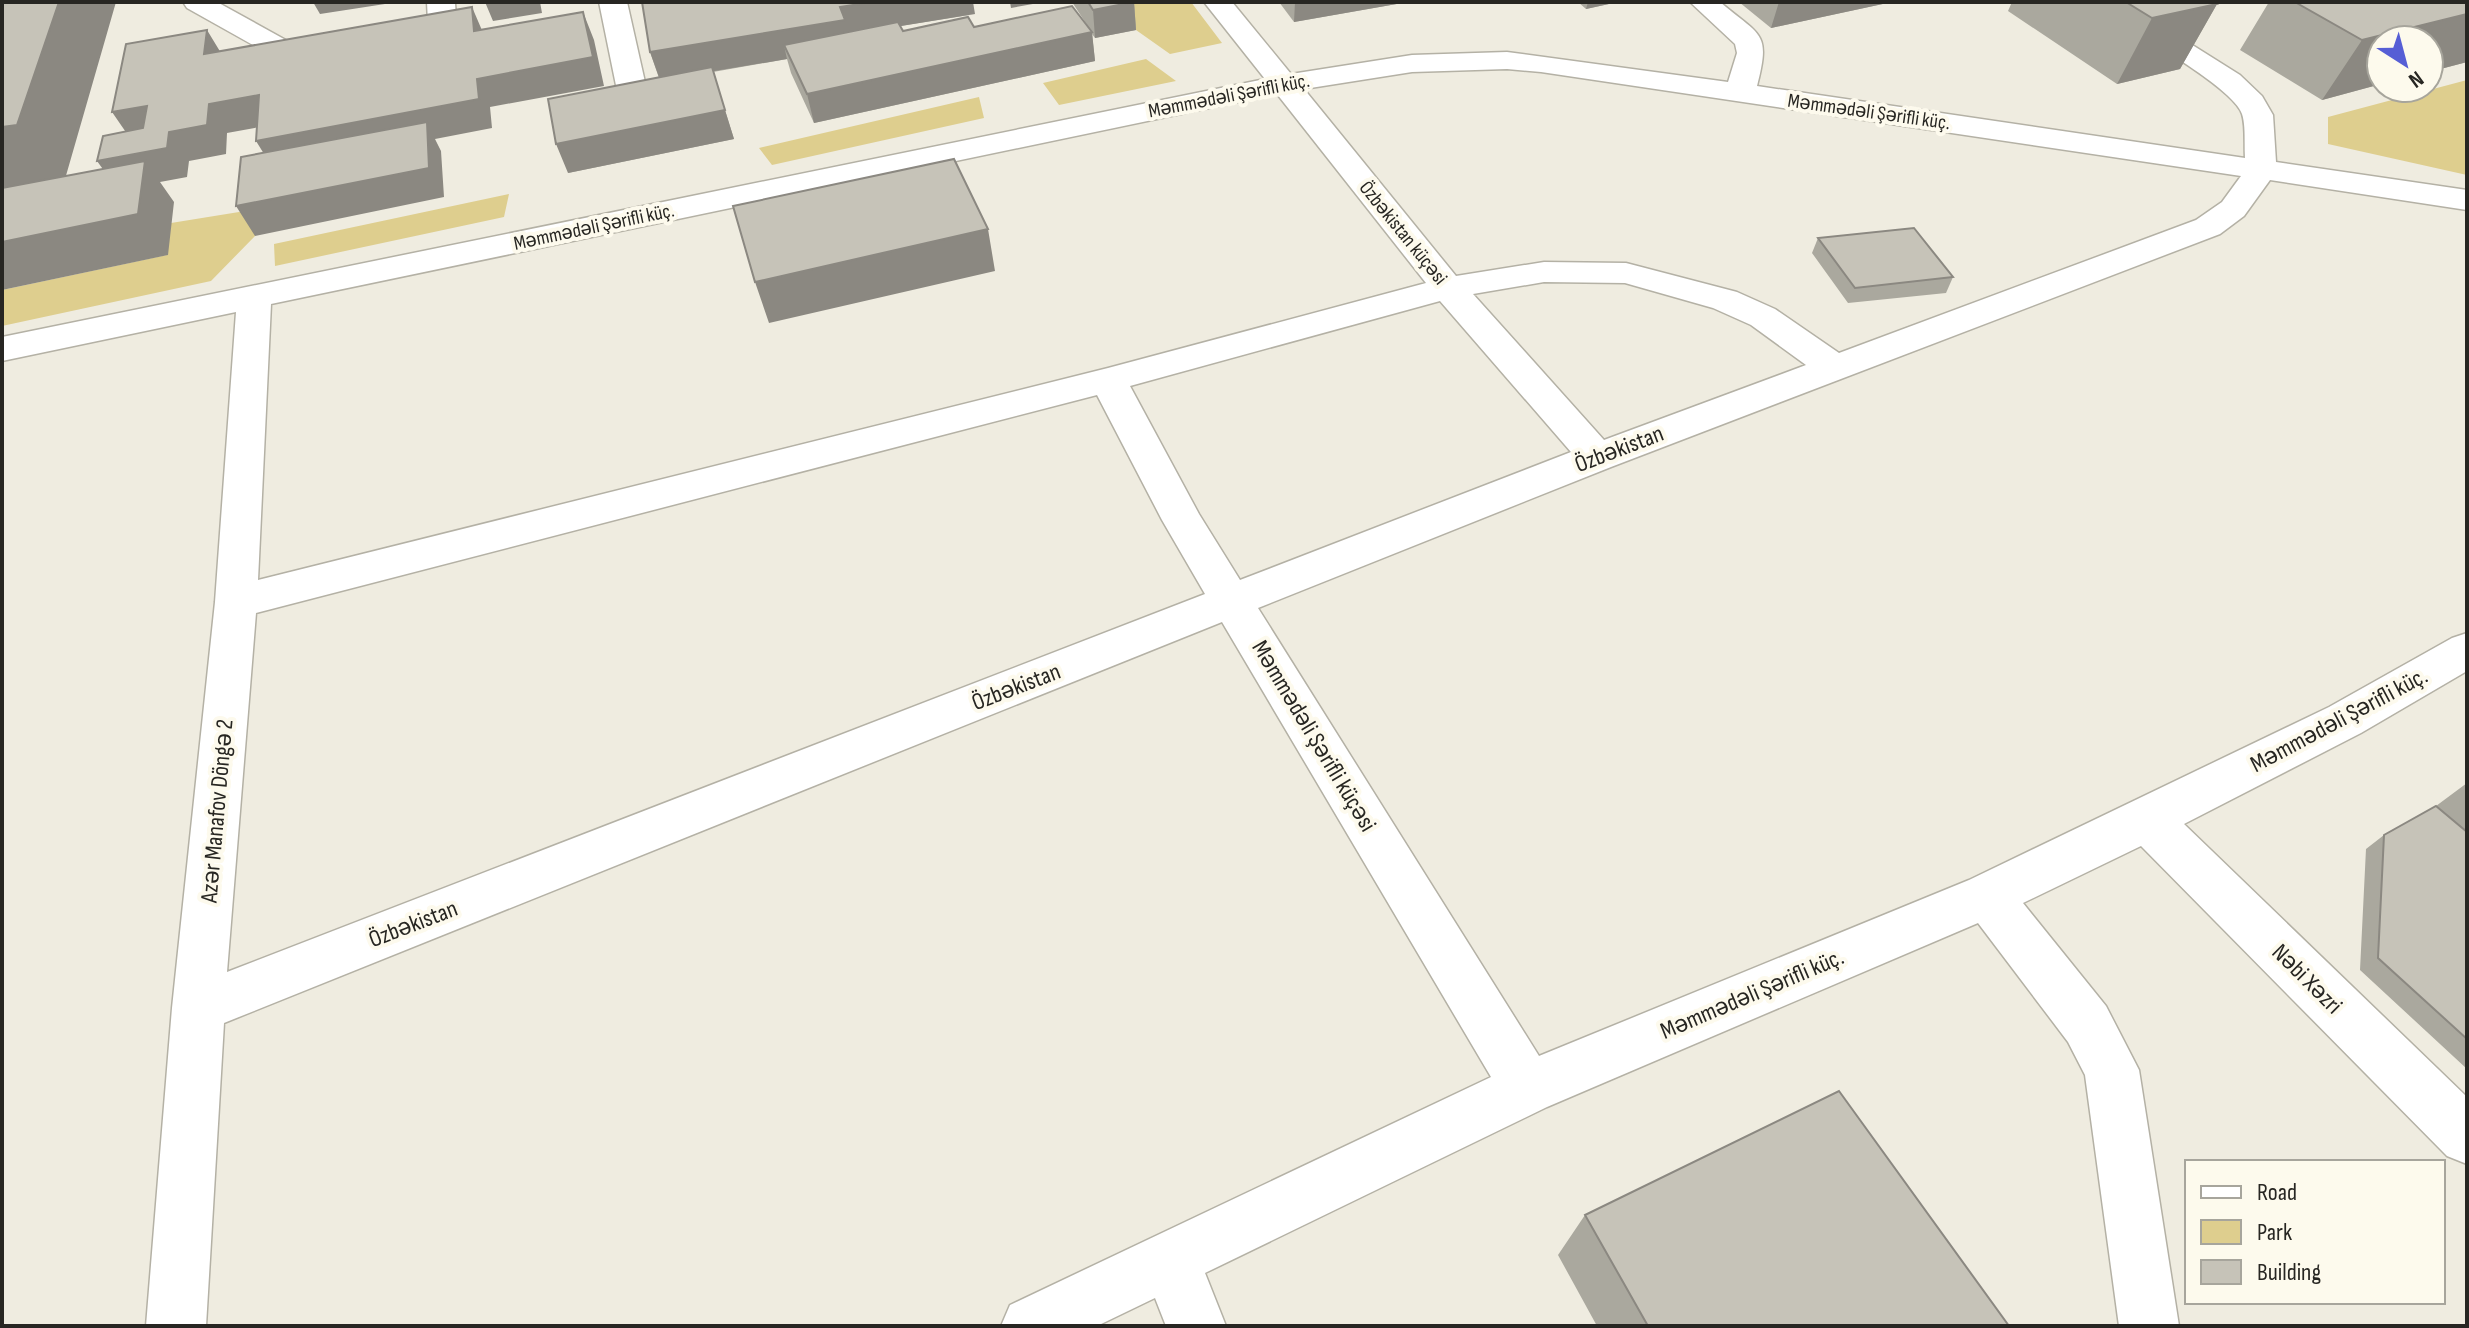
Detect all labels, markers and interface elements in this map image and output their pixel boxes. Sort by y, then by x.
north arrow [2365,24,2445,104]
text: N [2403,65,2429,93]
street label: Məmmədəli Şərifli küç. [1146,69,1312,123]
street label: Məmmədəli Şərifli küç. [1786,89,1952,135]
street label: Özbəkistan küçəsi [1354,176,1452,290]
street label: Məmmədəli Şərifli küç. [511,198,677,256]
street label: Özbəkistan [1571,419,1667,479]
street label: Məmmədəli Şərifli küçəsi [1245,635,1383,837]
street label: Özbəkistan [968,657,1064,717]
street label: Məmmədəli Şərifli küç. [2245,661,2433,779]
street label: Azər Manafov Döngə 2 [194,718,239,905]
street label: Özbəkistan [365,894,461,954]
street label: Nəbi Xəzri [2266,938,2348,1020]
street label: Məmmədəli Şərifli küç. [1656,942,1848,1046]
legend [2185,1160,2445,1304]
text: Road [2257,1178,2297,1207]
text: Park [2257,1218,2292,1247]
text: Building [2257,1258,2321,1287]

